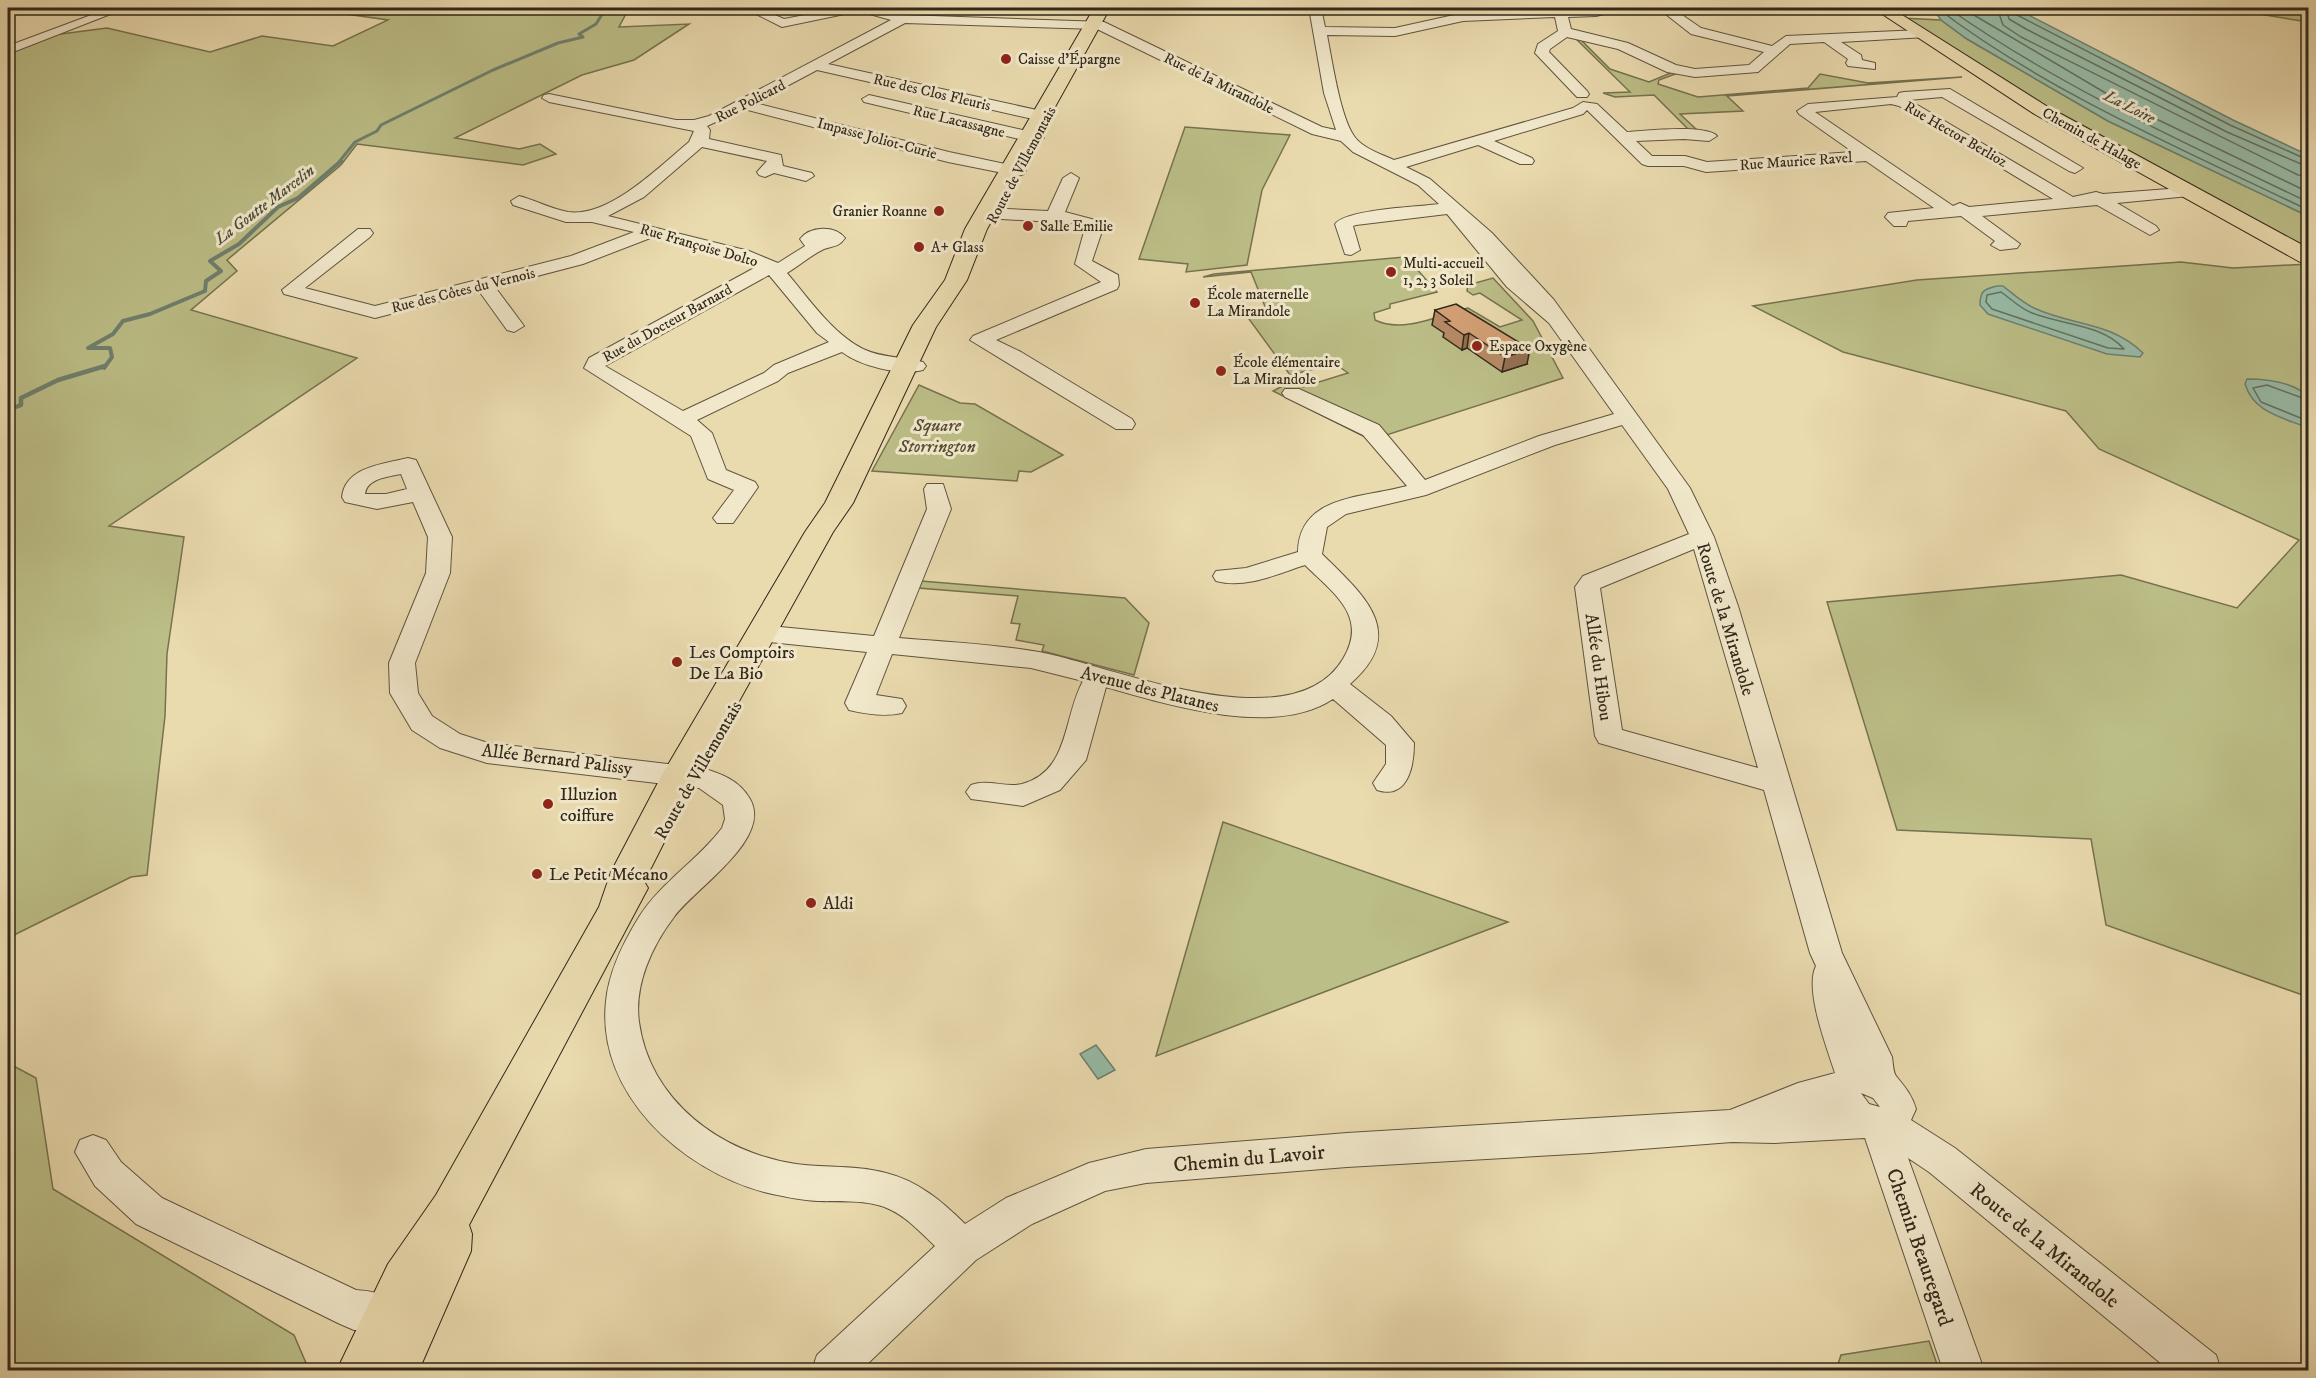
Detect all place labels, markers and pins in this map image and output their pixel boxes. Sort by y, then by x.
place label: Caisse d'Épargne [1018,50,1120,69]
marker: Caisse d'Épargne [999,52,1013,66]
place label: Granier Roanne [832,202,927,221]
marker: Granier Roanne [932,204,946,218]
place label: Salle Emilie [1040,217,1113,236]
marker: Salle Emilie [1021,219,1035,233]
place label: A+ Glass [931,238,984,257]
marker: A+ Glass [912,240,926,254]
place label: Multi-accueil 1, 2, 3 Soleil [1403,254,1485,290]
marker: Multi-accueil 1, 2, 3 Soleil [1384,265,1398,279]
place label: École maternelle La Mirandole [1207,285,1309,321]
marker: École maternelle La Mirandole [1188,296,1202,310]
place label: Espace Oxygène [1489,337,1587,356]
marker: Espace Oxygène [1470,339,1484,353]
place label: École élémentaire La Mirandole [1233,353,1340,389]
marker: École élémentaire La Mirandole [1214,364,1228,378]
place label: Les Comptoirs De La Bio [689,642,794,685]
marker: Les Comptoirs De La Bio [670,655,684,669]
place label: Illuzion coiffure [560,784,618,827]
marker: Illuzion coiffure [541,797,555,811]
place label: Le Petit Mécano [549,864,668,886]
marker: Le Petit Mécano [530,867,544,881]
place label: Aldi [823,893,854,915]
marker: Aldi [804,896,818,910]

